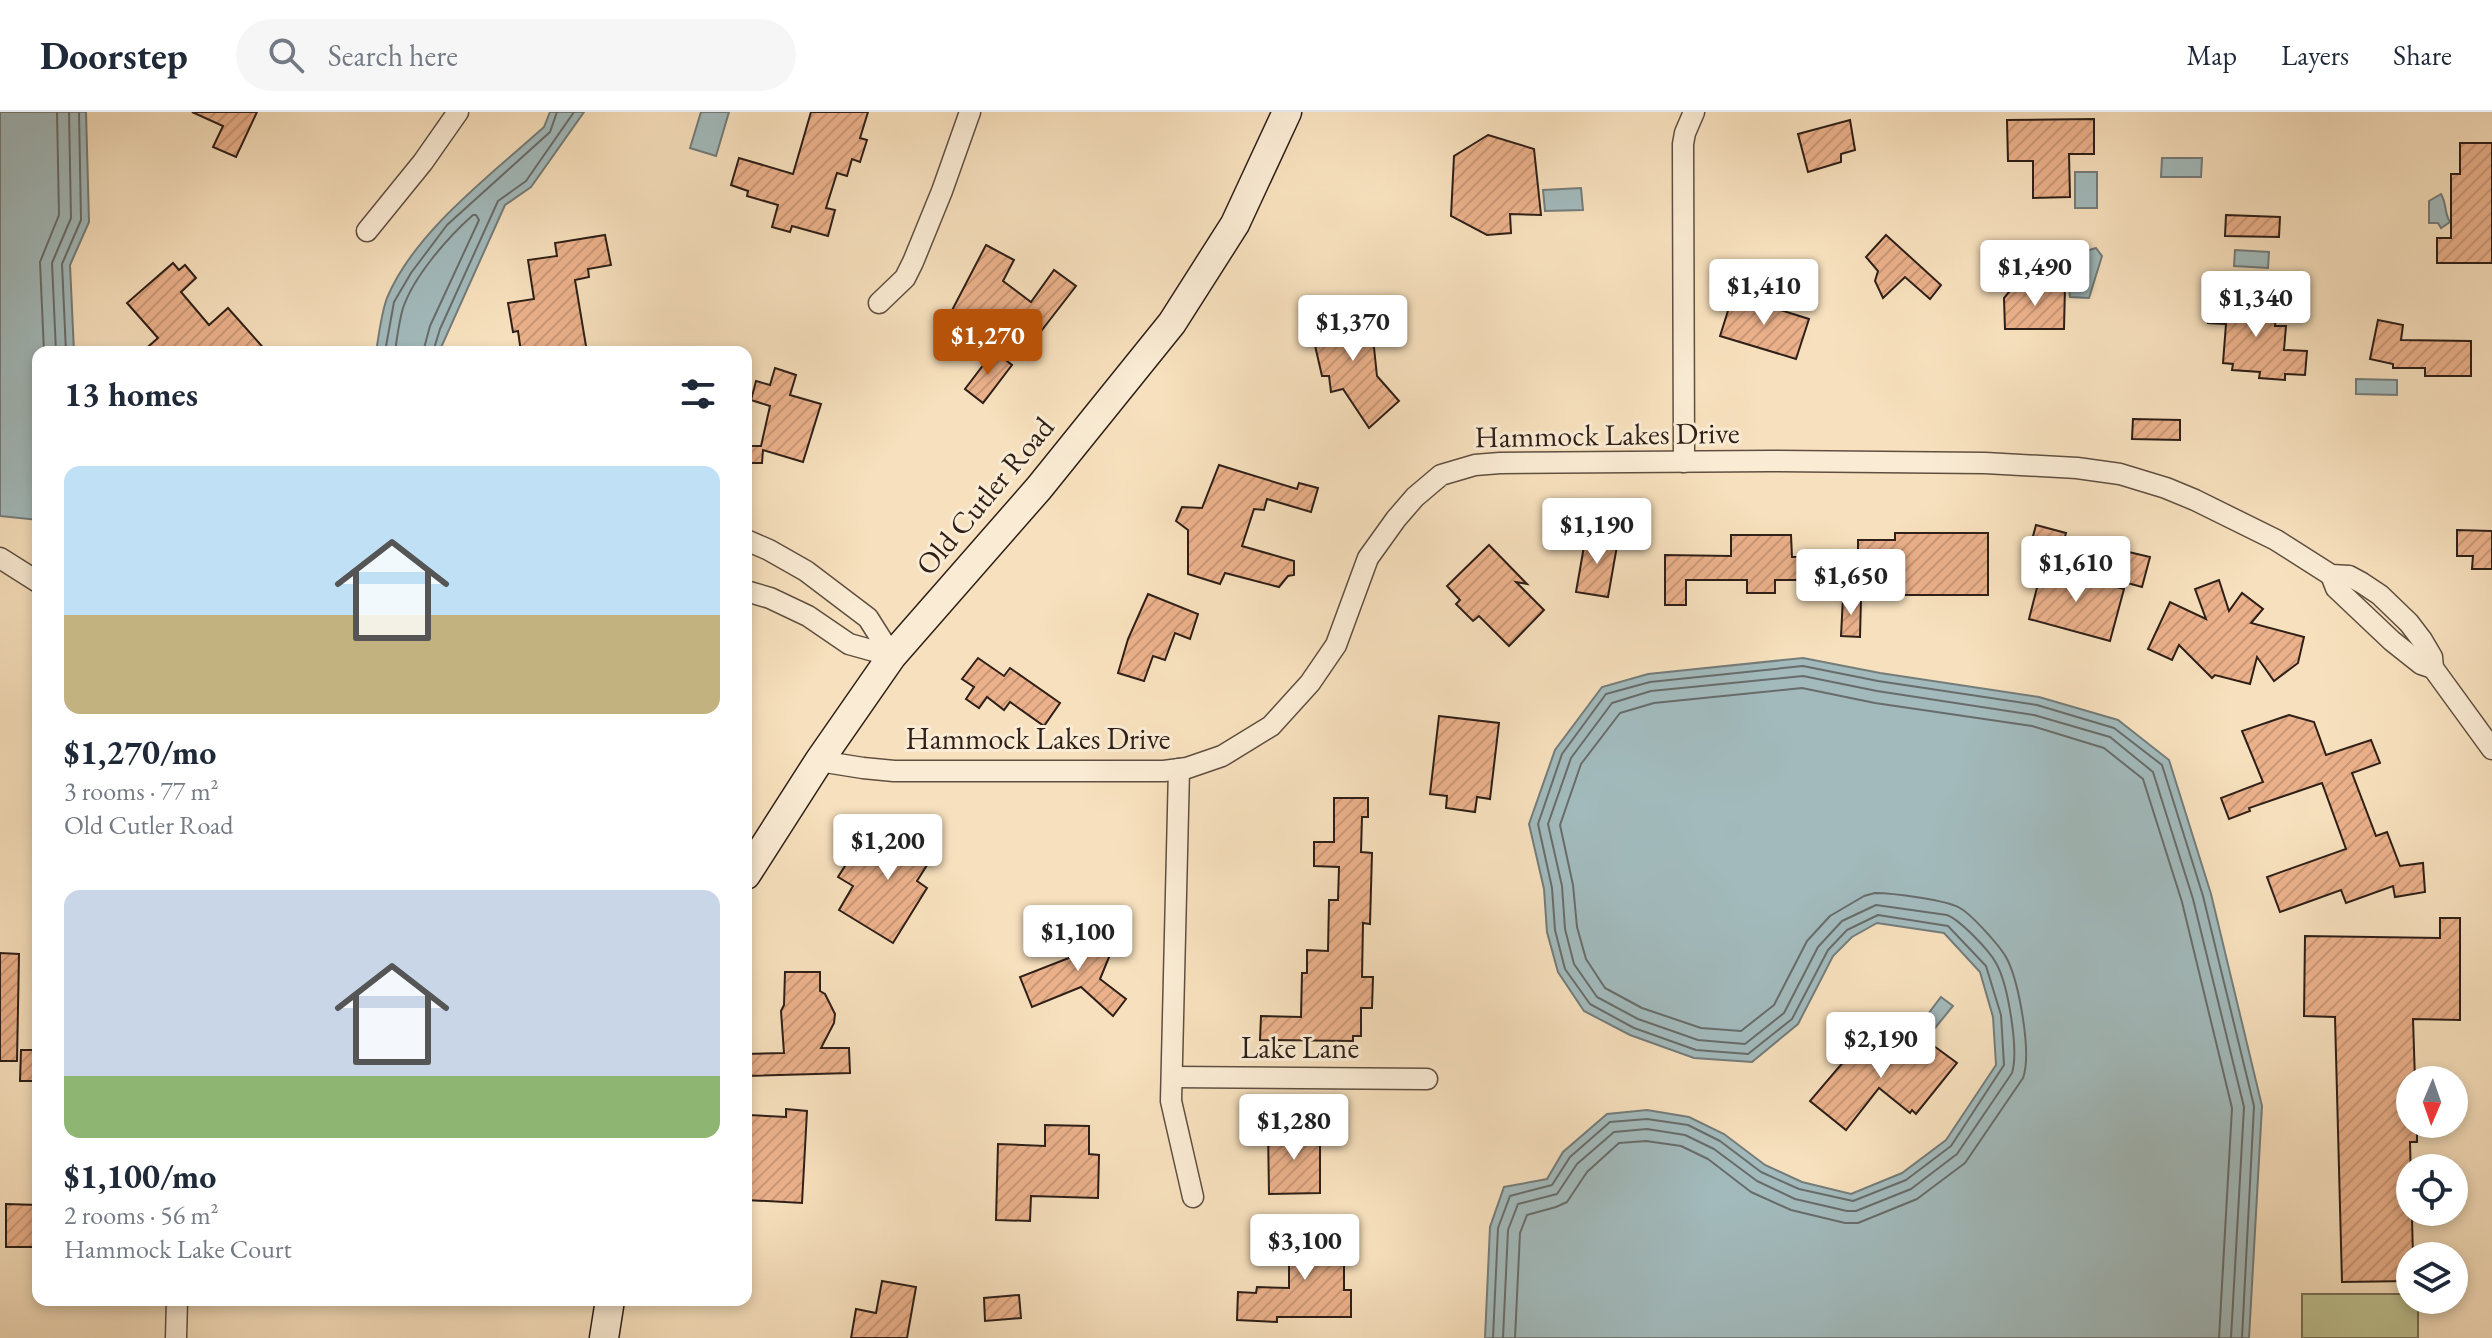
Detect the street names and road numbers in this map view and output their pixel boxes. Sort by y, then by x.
street label: Old Cutler Road [907,408,1063,583]
street label: Hammock Lakes Drive [1474,413,1740,456]
street label: Hammock Lakes Drive [905,719,1171,758]
street label: Lake Lane [1241,1028,1359,1067]

